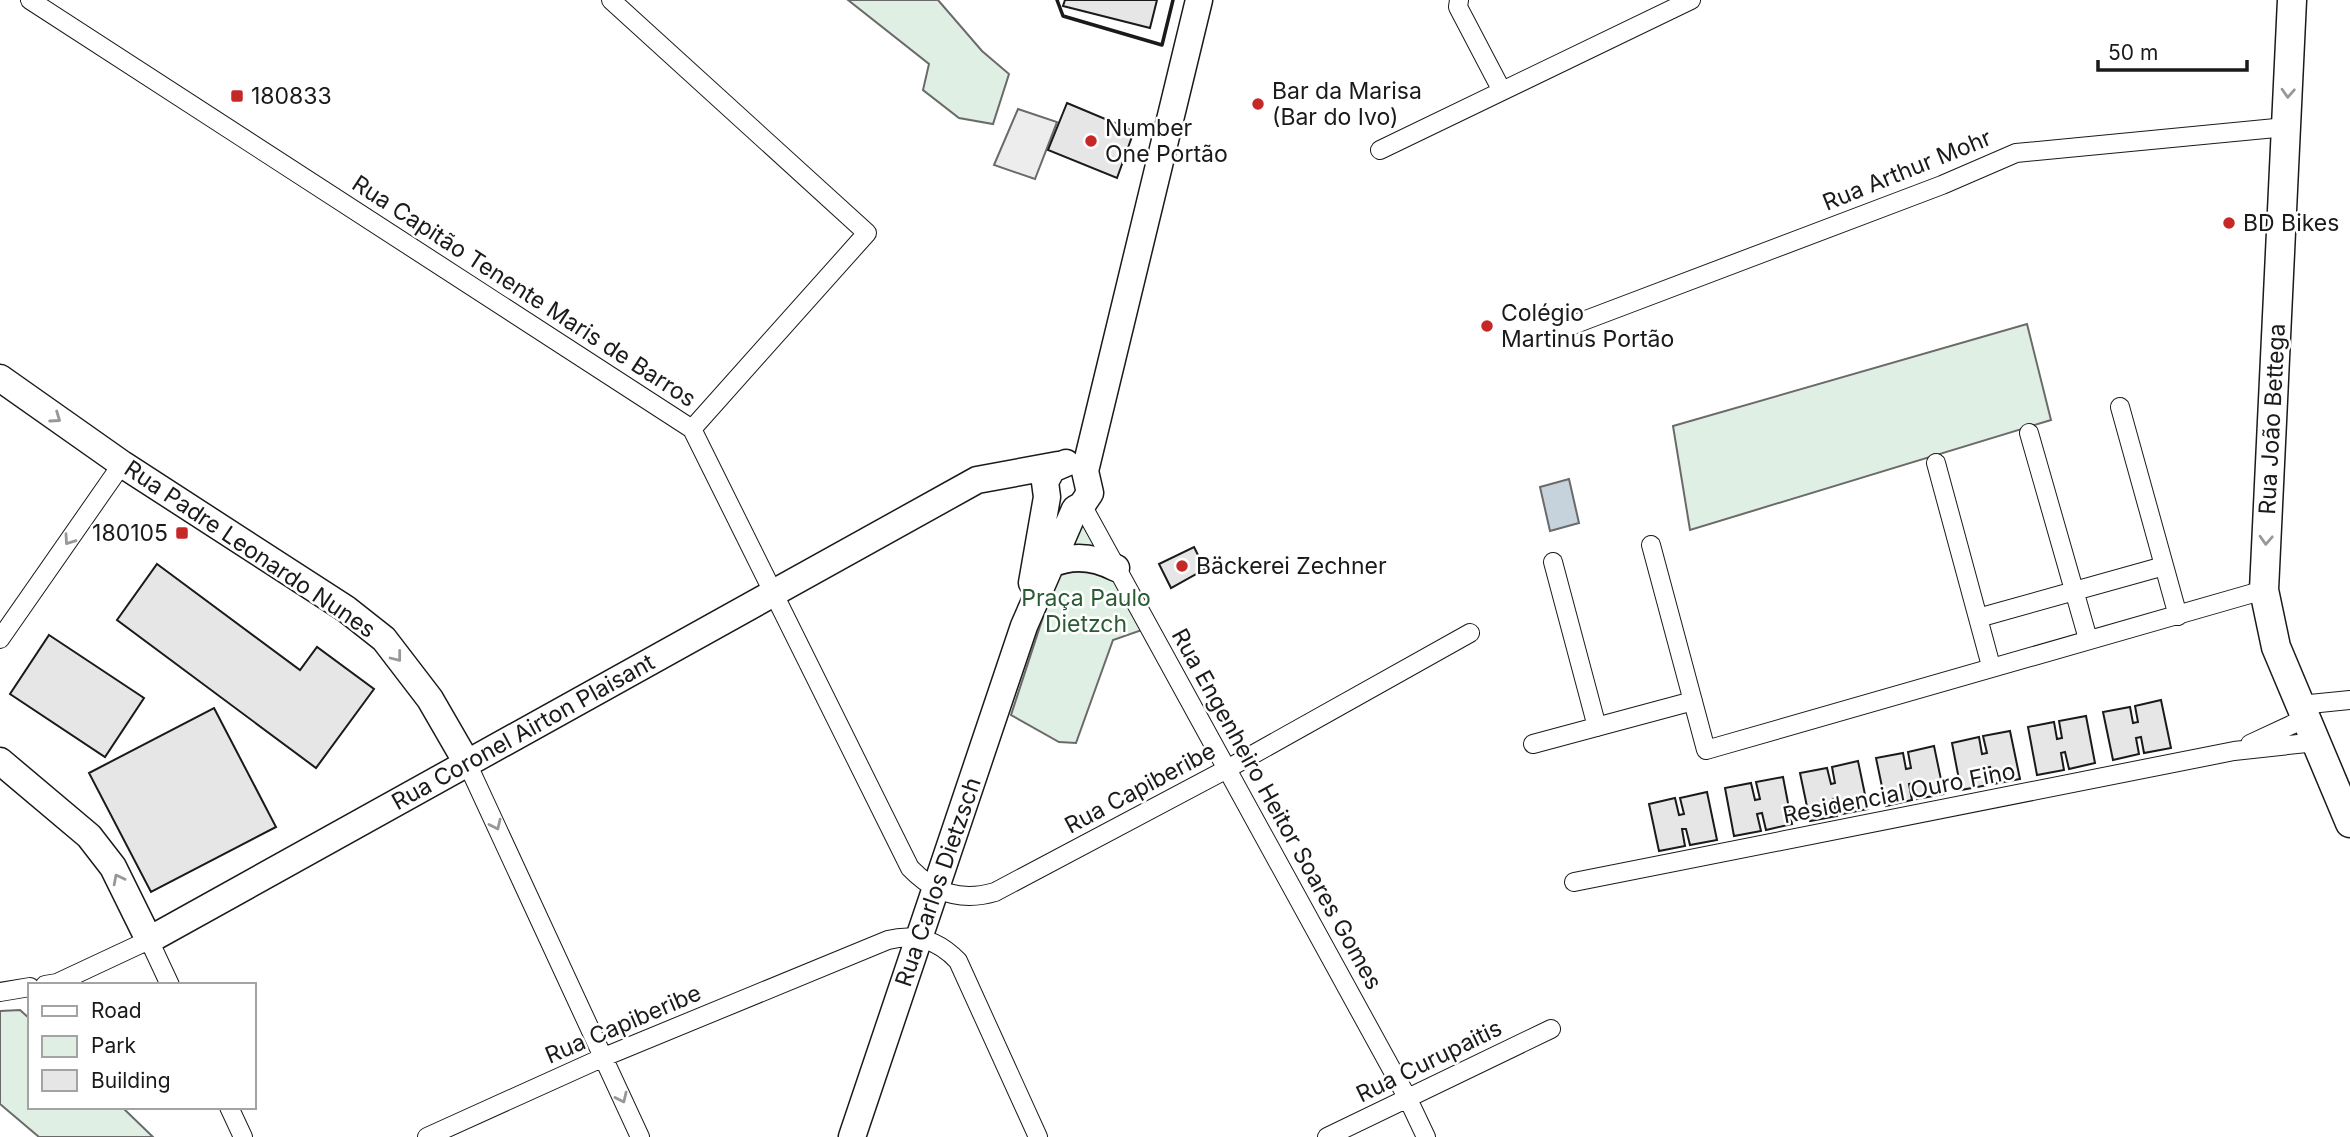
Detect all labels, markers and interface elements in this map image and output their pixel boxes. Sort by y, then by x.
scale bar [2098,28,2247,72]
text: 50 m [2108,40,2158,65]
place label: Bar da Marisa (Bar do Ivo) [1272,77,1422,131]
place label: 180833 [251,82,332,110]
one-way arrow [2280,87,2295,98]
marker: 180833 [229,88,245,104]
marker: Bar da Marisa (Bar do Ivo) [1250,96,1266,112]
place label: Number One Portão [1105,114,1228,168]
street label: Rua Arthur Mohr [1819,123,1996,217]
marker: Number One Portão [1083,133,1099,149]
street label: Rua Capitão Tenente Maris de Barros [347,169,701,413]
place label: BD Bikes [2243,209,2339,237]
marker: BD Bikes [2221,215,2237,231]
place label: Colégio Martinus Portão [1501,299,1674,353]
marker: Colégio Martinus Portão [1479,318,1495,334]
street label: Rua João Bettega [2253,323,2291,515]
one-way arrow [48,410,61,422]
street label: Rua Padre Leonardo Nunes [119,454,381,644]
place label: 180105 [92,519,168,547]
marker: 180105 [174,525,190,541]
one-way arrow [65,532,77,545]
one-way arrow [2259,535,2274,546]
place label: Bäckerei Zechner [1196,552,1387,580]
marker: Bäckerei Zechner [1174,558,1190,574]
park label: Praça Paulo Dietzch [1021,584,1151,638]
street label: Rua Engenheiro Heitor Soares Gomes [1166,624,1388,994]
street label: Rua Coronel Airton Plaisant [387,648,660,816]
one-way arrow [389,650,402,662]
street label: Rua Capiberibe [1060,737,1220,839]
street label: Residencial Ouro Fino [1780,757,2018,829]
street label: Rua Carlos Dietzsch [889,774,987,990]
one-way arrow [487,818,501,830]
one-way arrow [113,874,127,886]
street label: Rua Capiberibe [541,979,705,1069]
legend [28,983,256,1109]
text: Road [91,998,142,1023]
street label: Rua Curupaitis [1352,1014,1506,1108]
text: Park [91,1033,136,1058]
text: Building [91,1068,171,1093]
one-way arrow [614,1091,628,1103]

